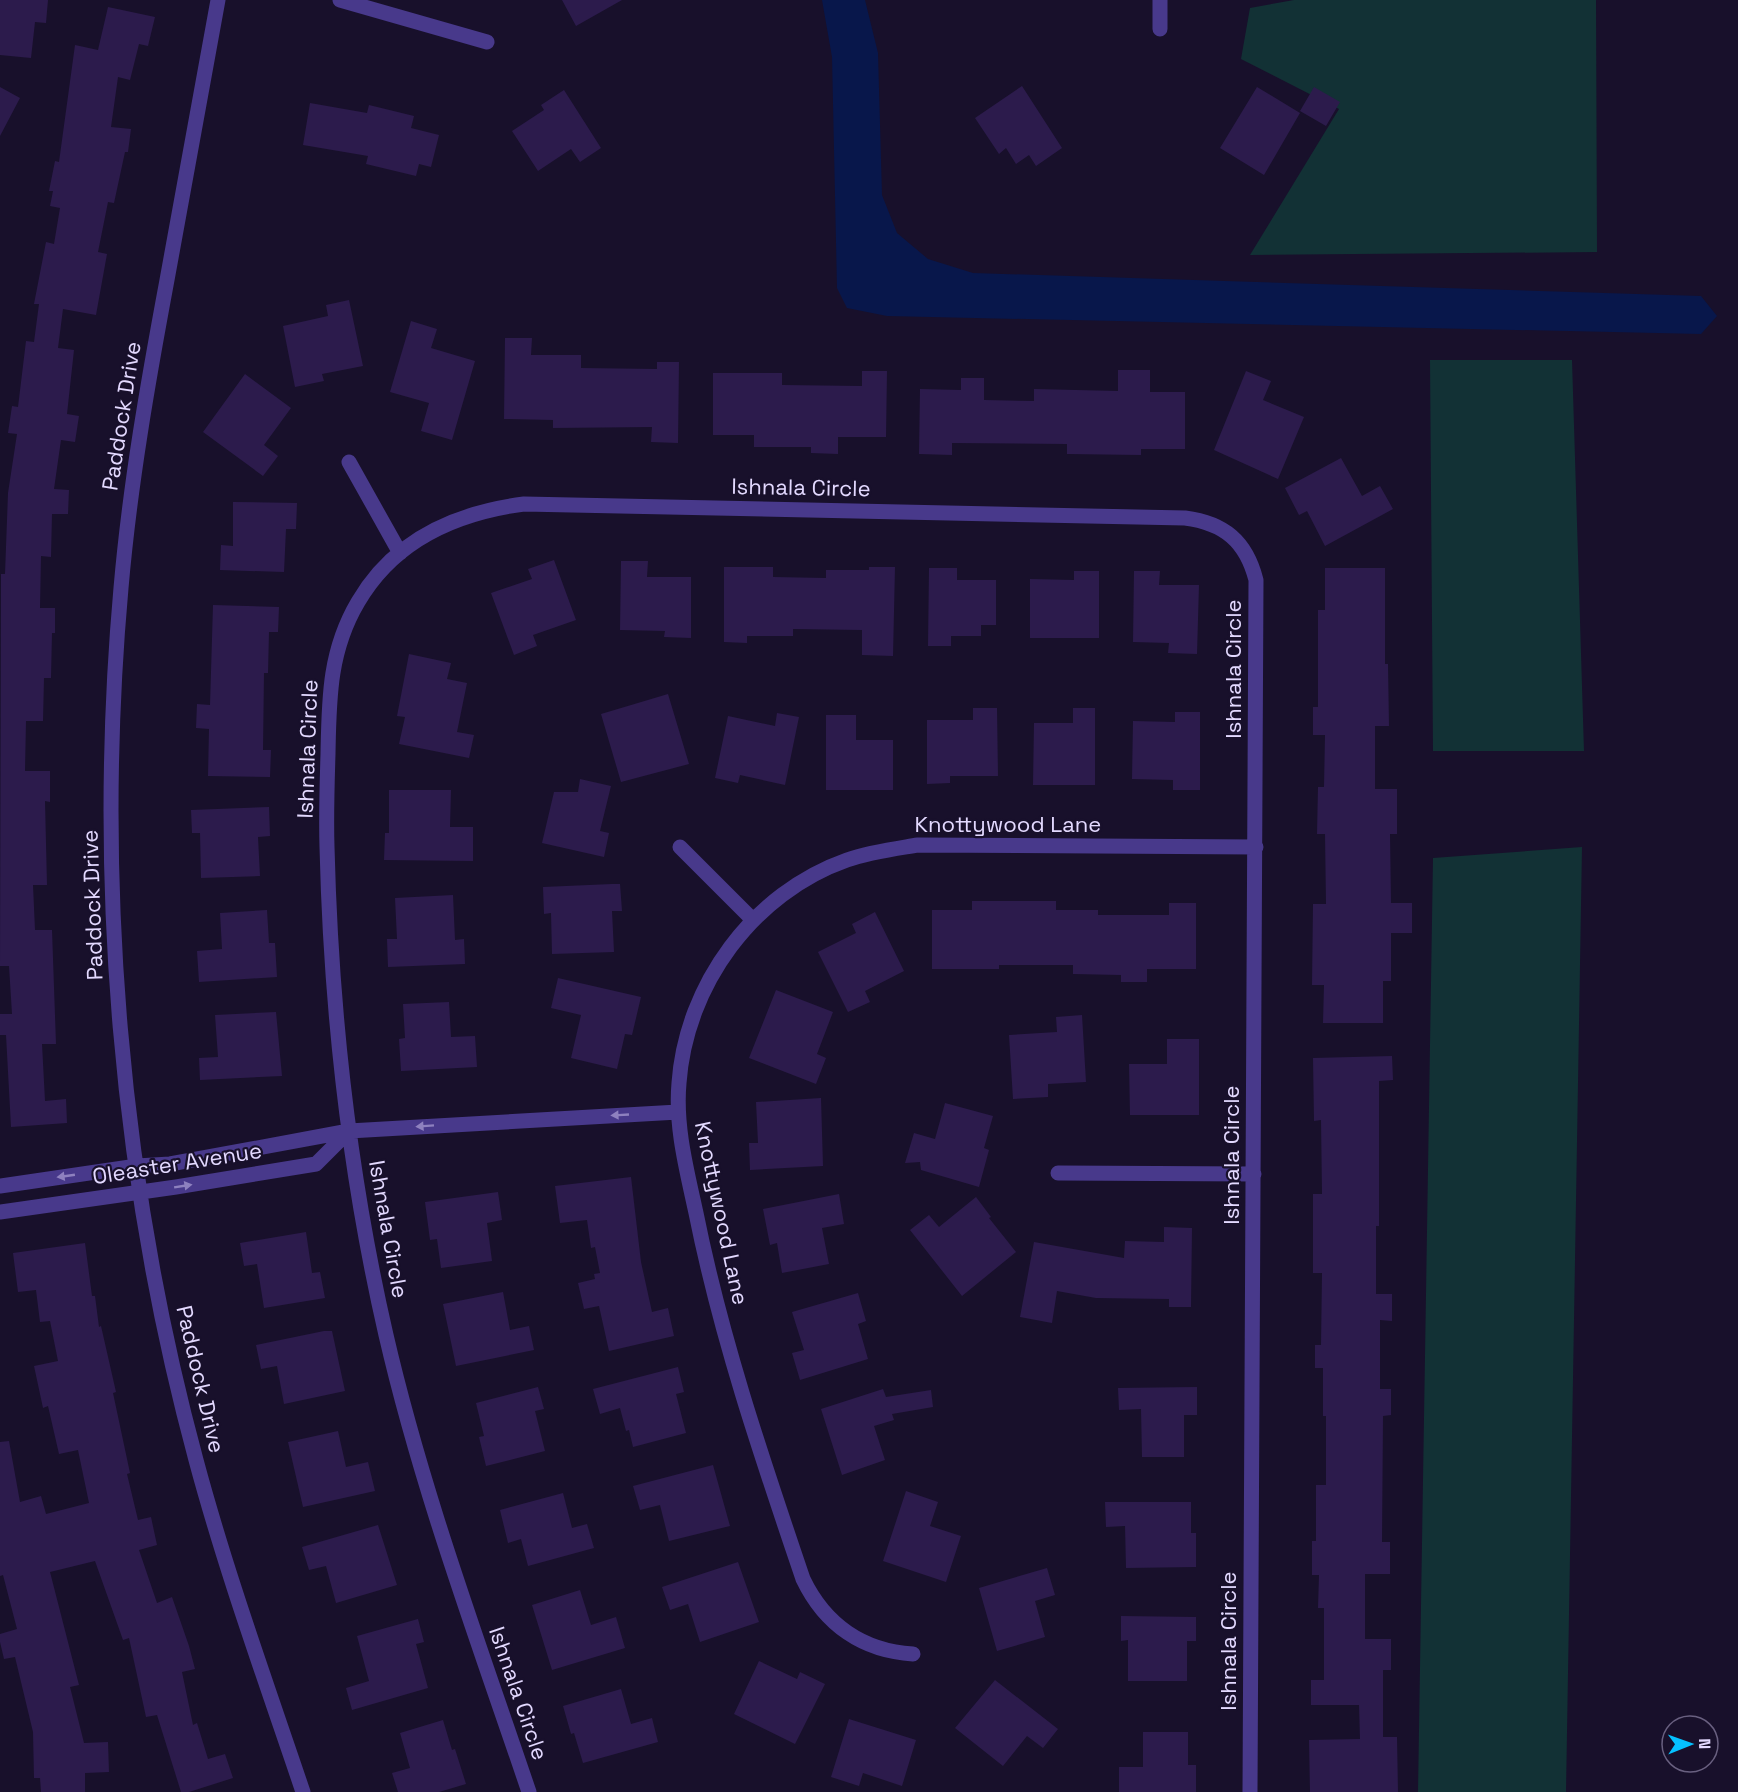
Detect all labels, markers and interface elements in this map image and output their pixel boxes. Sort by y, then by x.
street label: Paddock Drive [95,339,147,493]
street label: Ishnala Circle [731,472,871,502]
street label: Ishnala Circle [1219,599,1247,739]
street label: Ishnala Circle [291,679,323,819]
street label: Knottywood Lane [915,810,1101,838]
street label: Paddock Drive [75,829,109,981]
street label: Ishnala Circle [1217,1085,1245,1225]
one-way arrow [610,1110,629,1120]
street label: Knottywood Lane [689,1119,755,1307]
one-way arrow [416,1122,435,1131]
street label: Oleaster Avenue [90,1136,264,1190]
street label: Ishnala Circle [363,1158,415,1300]
one-way arrow [57,1172,76,1181]
one-way arrow [173,1181,192,1190]
street label: Paddock Drive [170,1302,232,1456]
street label: Ishnala Circle [1214,1571,1242,1711]
street label: Ishnala Circle [483,1623,555,1763]
north arrow [1660,1714,1720,1774]
text: N [1694,1738,1715,1749]

